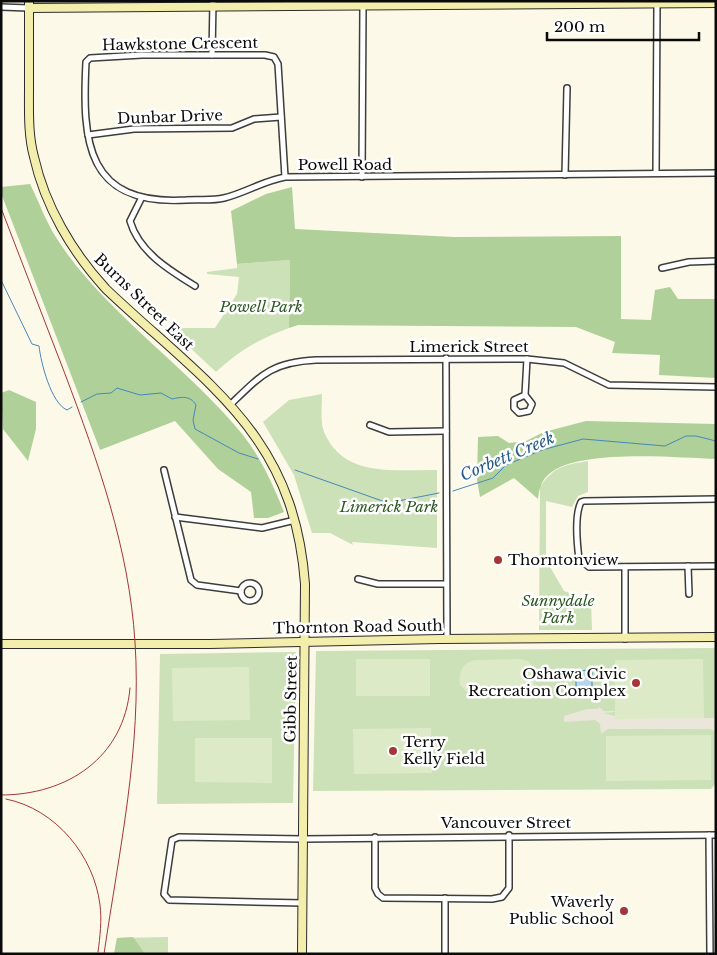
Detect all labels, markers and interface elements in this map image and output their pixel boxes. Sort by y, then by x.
scale bar [547,10,700,42]
text: 200 m [554,17,605,36]
street label: Hawkstone Crescent [102,33,259,54]
street label: Dunbar Drive [117,105,223,128]
street label: Powell Road [298,155,392,174]
street label: Burns Street East [91,249,198,354]
park label: Powell Park [219,297,302,316]
street label: Limerick Street [409,337,529,356]
water label: Corbett Creek [457,427,557,485]
park label: Limerick Park [339,497,438,516]
place label: Thorntonview [508,550,619,569]
marker: Thorntonview [492,554,504,566]
park label: Sunnydale Park [521,591,595,627]
street label: Thornton Road South [273,616,443,637]
street label: Gibb Street [280,655,301,743]
place label: Oshawa Civic Recreation Complex [468,664,626,700]
marker: Oshawa Civic Recreation Complex [630,677,642,689]
place label: Terry Kelly Field [403,732,485,768]
marker: Terry Kelly Field [387,745,399,757]
street label: Vancouver Street [440,813,572,832]
place label: Waverly Public School [509,892,614,928]
marker: Waverly Public School [618,905,630,917]

